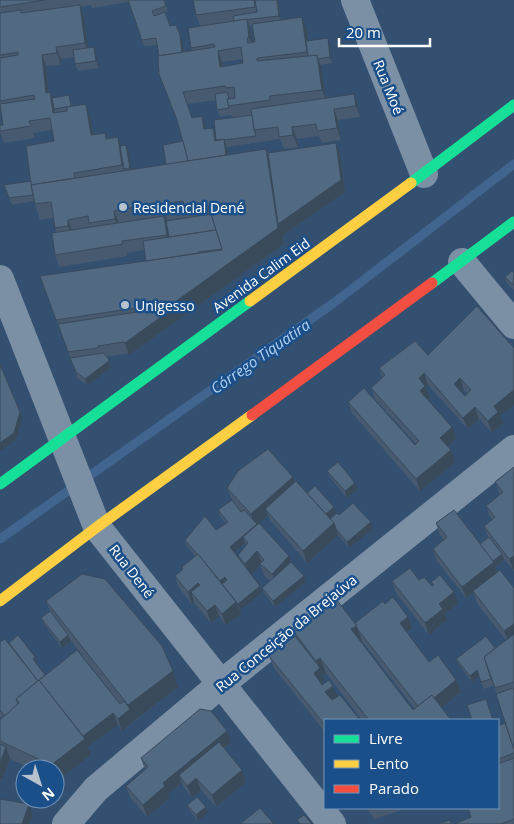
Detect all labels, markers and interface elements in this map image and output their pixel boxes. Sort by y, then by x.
scale bar [339,15,430,47]
text: 20 m [346,22,381,42]
street label: Rua Moé [369,57,409,117]
place label: Residencial Dené [133,198,245,217]
marker: Residencial Dené [117,201,129,213]
street label: Avenida Calim Eid [209,233,313,317]
place label: Unigesso [135,296,195,315]
marker: Unigesso [119,299,131,311]
water label: Córrego Tiquatira [206,314,314,398]
street label: Rua Dené [105,540,159,602]
street label: Rua Conceição da Brejaúva [211,570,361,696]
legend [324,719,499,809]
text: Livre [369,728,403,748]
text: Lento [369,753,409,773]
north arrow [15,759,65,809]
text: Parado [369,778,419,798]
text: N [38,784,59,805]

